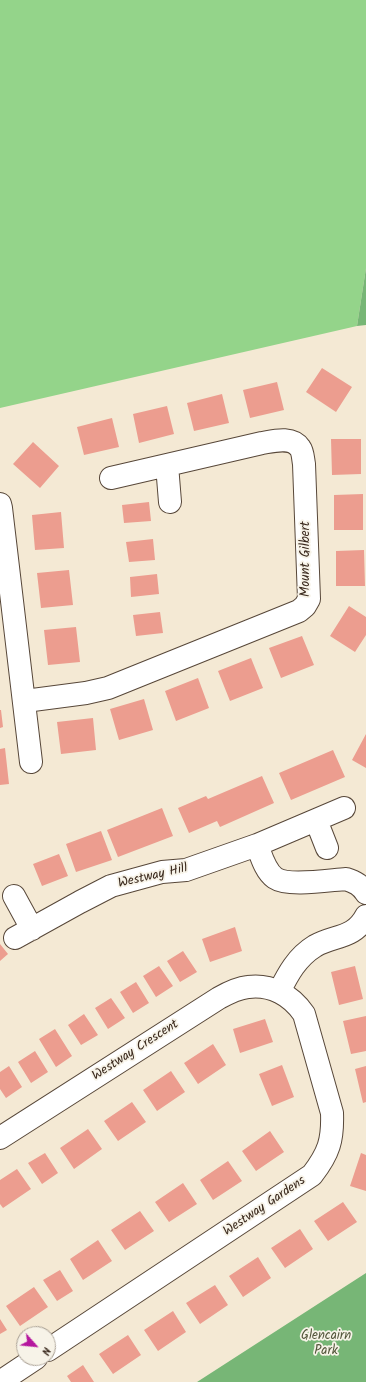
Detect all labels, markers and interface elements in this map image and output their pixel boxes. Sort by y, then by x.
street label: Mount Gilbert [299,521,315,597]
street label: Westway Hill [117,861,189,893]
street label: Westway Crescent [90,1017,182,1085]
street label: Westway Gardens [221,1174,309,1240]
north arrow [16,1326,56,1366]
park label: Glencairn Park [301,1329,351,1360]
text: N [36,1344,55,1358]

